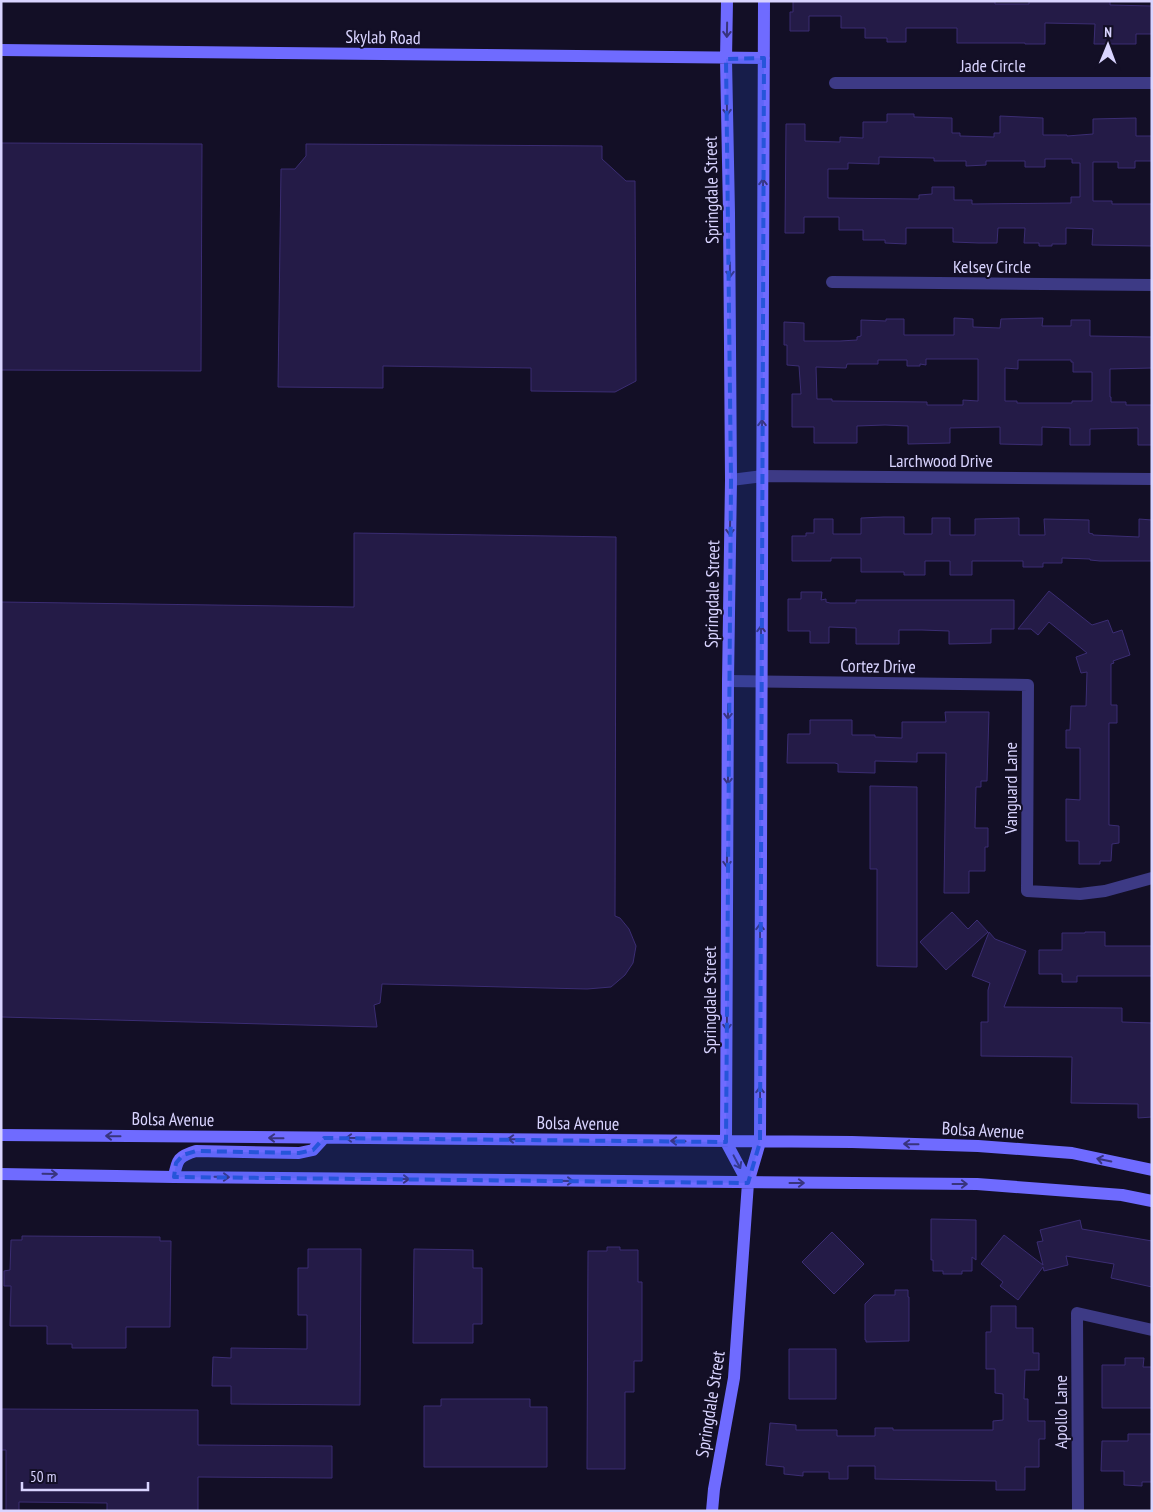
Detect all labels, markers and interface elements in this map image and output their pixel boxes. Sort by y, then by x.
north arrow [1083,20,1133,70]
one-way arrow [722,22,731,38]
text: N [1104,23,1112,41]
street label: Skylab Road [345,25,421,49]
street label: Jade Circle [959,54,1026,77]
one-way arrow [722,99,732,115]
street label: Springdale Street [699,136,723,244]
one-way arrow [758,179,768,195]
street label: Kelsey Circle [953,255,1031,278]
one-way arrow [725,262,735,278]
one-way arrow [757,420,767,436]
street label: Larchwood Drive [889,449,993,472]
one-way arrow [725,520,735,536]
street label: Springdale Street [700,540,724,648]
one-way arrow [756,625,766,642]
street label: Cortez Drive [840,654,916,678]
one-way arrow [723,704,733,720]
street label: Vanguard Lane [999,742,1022,835]
one-way arrow [723,768,733,784]
one-way arrow [722,851,732,867]
one-way arrow [755,923,765,940]
street label: Springdale Street [698,946,721,1054]
one-way arrow [722,1014,732,1031]
one-way arrow [755,1086,765,1102]
street label: Bolsa Avenue [132,1107,214,1131]
street label: Bolsa Avenue [537,1111,619,1135]
street label: Bolsa Avenue [941,1116,1025,1144]
one-way arrow [105,1131,122,1141]
one-way arrow [268,1133,284,1143]
one-way arrow [345,1133,361,1143]
one-way arrow [507,1134,524,1144]
one-way arrow [670,1136,686,1146]
one-way arrow [904,1140,920,1149]
one-way arrow [733,1155,743,1169]
one-way arrow [1096,1155,1112,1164]
one-way arrow [42,1170,58,1179]
one-way arrow [214,1172,230,1182]
one-way arrow [394,1174,410,1184]
one-way arrow [558,1176,574,1186]
one-way arrow [788,1178,805,1188]
one-way arrow [951,1179,967,1189]
street label: Springdale Street [690,1349,730,1459]
street label: Apollo Lane [1049,1375,1072,1449]
scale bar [22,1460,149,1492]
text: 50 m [30,1467,56,1486]

